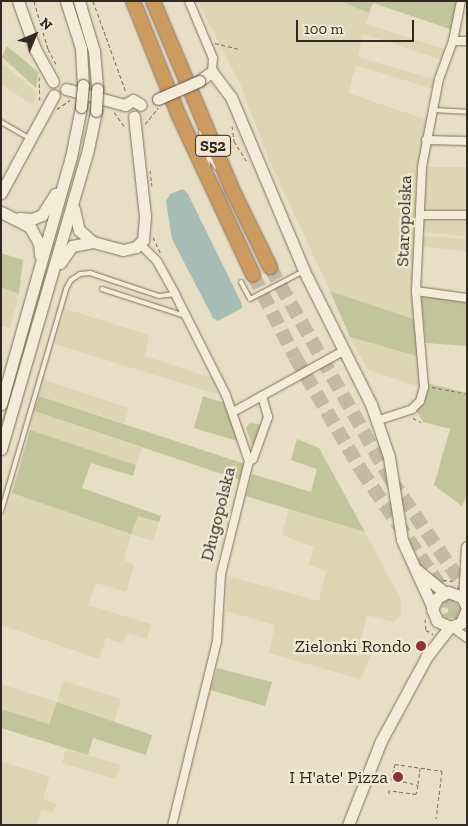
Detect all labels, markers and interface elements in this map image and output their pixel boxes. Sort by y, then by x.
north arrow [10,10,60,60]
scale bar [298,10,416,42]
text: N [36,14,56,34]
text: 100 m [304,20,343,38]
road number: S52 [194,132,232,160]
street label: Staropolska [392,175,416,267]
street label: Długopolska [196,465,240,563]
place label: Zielonki Rondo [295,635,411,657]
marker: Zielonki Rondo [415,640,427,652]
place label: I H'ate' Pizza [289,766,388,788]
marker: I H'ate' Pizza [392,771,404,783]

